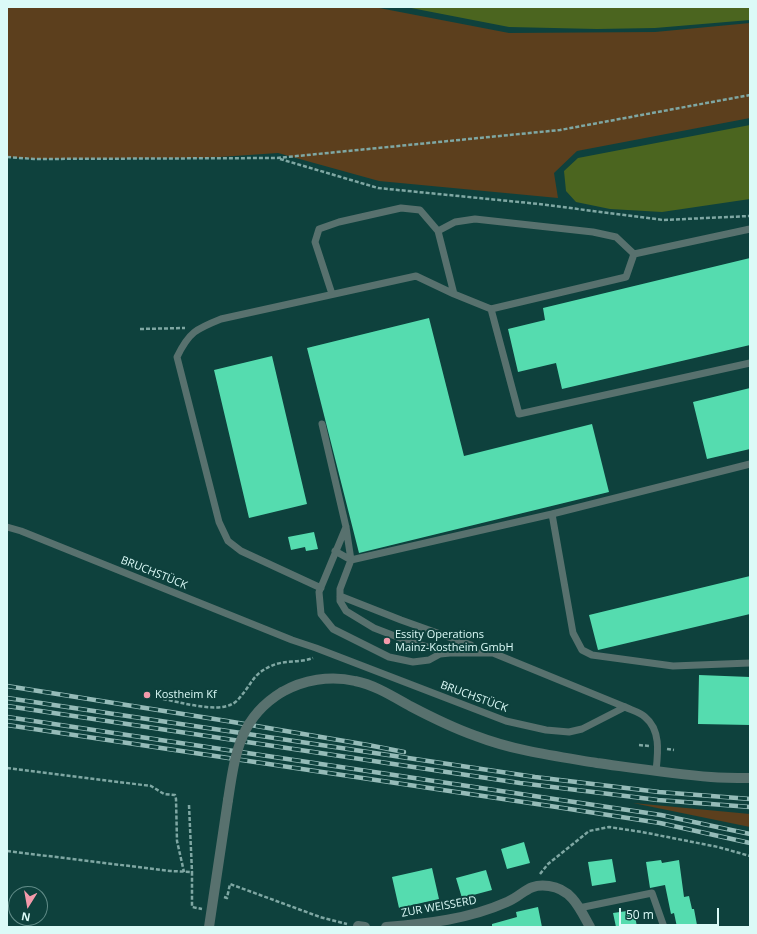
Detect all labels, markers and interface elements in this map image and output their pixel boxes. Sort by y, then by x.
street label: BRUCHSTÜCK [119,554,189,592]
place label: Essity Operations Mainz-Kostheim GmbH [395,628,514,654]
marker: Essity Operations Mainz-Kostheim GmbH [382,636,392,646]
street label: BRUCHSTÜCK [439,679,509,715]
place label: Kostheim Kf [155,688,217,702]
marker: Kostheim Kf [142,690,152,700]
north arrow [8,886,48,926]
street label: ZUR WEISSERD [400,894,478,920]
scale bar [621,900,721,926]
text: 50 m [626,906,654,923]
text: N [20,909,32,926]

